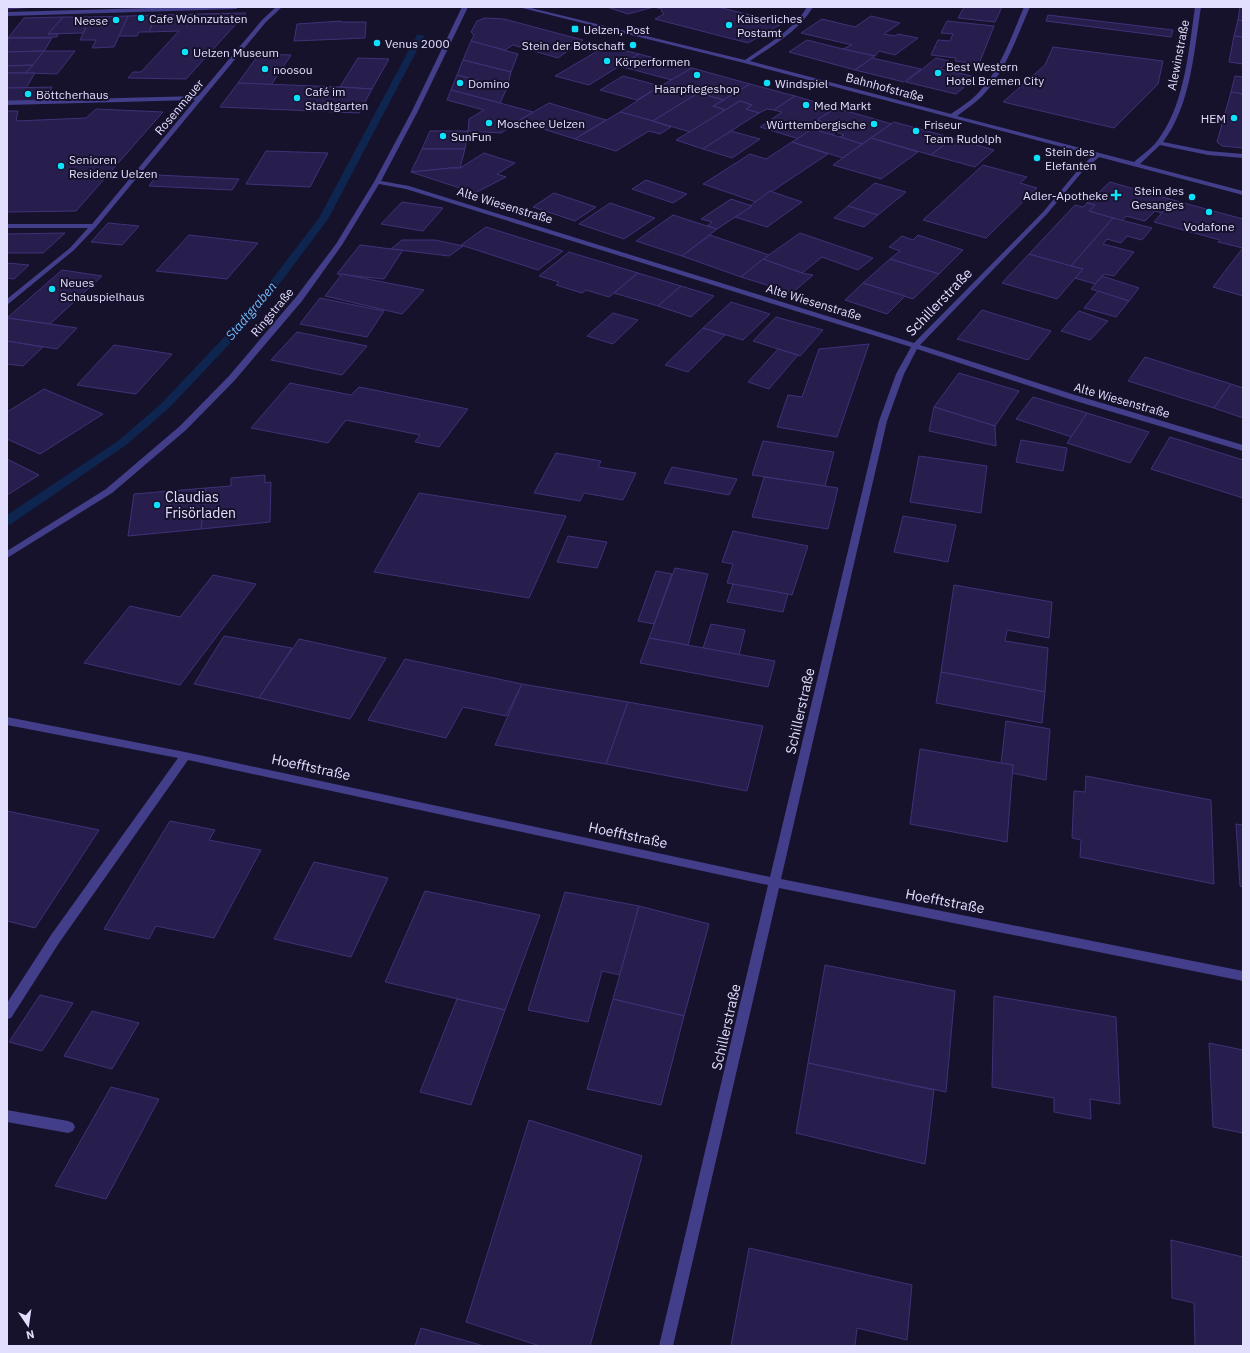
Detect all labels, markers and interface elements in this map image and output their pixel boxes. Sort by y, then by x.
place label: Cafe Wohnzutaten [149,11,248,26]
place label: Kaiserliches Postamt [737,11,802,40]
place label: Neese [74,13,108,28]
marker: Cafe Wohnzutaten [136,13,146,23]
marker: Neese [111,15,121,25]
street label: Alewinstraße [1164,18,1192,92]
marker: Kaiserliches Postamt [724,20,734,30]
place label: Uelzen, Post [583,22,650,37]
marker: Uelzen, Post [570,24,580,34]
place label: Venus 2000 [385,36,450,51]
marker: Venus 2000 [372,38,382,48]
place label: Stein der Botschaft [522,38,625,53]
marker: Stein der Botschaft [628,40,638,50]
place label: Uelzen Museum [193,45,279,60]
marker: Uelzen Museum [180,47,190,57]
place label: Körperformen [615,54,690,69]
marker: Körperformen [602,56,612,66]
place label: Best Western Hotel Bremen City [946,59,1044,88]
place label: noosou [273,62,313,77]
marker: noosou [260,64,270,74]
marker: Best Western Hotel Bremen City [933,68,943,78]
street label: Bahnhofstraße [844,69,926,105]
marker: Haarpflegeshop [692,70,702,80]
street label: Rosenmauer [151,76,207,138]
place label: Domino [468,76,510,91]
place label: Windspiel [775,76,828,91]
marker: Domino [455,78,465,88]
marker: Windspiel [762,78,772,88]
place label: Haarpflegeshop [654,81,740,96]
place label: Café im Stadtgarten [305,84,368,113]
place label: Böttcherhaus [36,87,109,102]
marker: Böttcherhaus [23,89,33,99]
marker: Café im Stadtgarten [292,93,302,103]
place label: Med Markt [814,98,871,113]
marker: Med Markt [801,100,811,110]
place label: HEM [1201,111,1226,126]
marker: HEM [1229,113,1239,123]
place label: Moschee Uelzen [497,116,585,131]
place label: Württembergische [766,117,866,132]
place label: Friseur Team Rudolph [924,117,1002,146]
marker: Moschee Uelzen [484,118,494,128]
marker: Württembergische [869,119,879,129]
marker: Friseur Team Rudolph [911,126,921,136]
place label: SunFun [451,129,492,144]
marker: SunFun [438,131,448,141]
place label: Stein des Elefanten [1045,144,1097,173]
place label: Senioren Residenz Uelzen [69,152,158,181]
marker: Stein des Elefanten [1032,153,1042,163]
marker: Senioren Residenz Uelzen [56,161,66,171]
street label: Alte Wiesenstraße [455,183,555,227]
place label: Stein des Gesanges [1131,183,1184,212]
place label: Adler-Apotheke [1023,188,1108,203]
marker: Adler-Apotheke [1111,190,1121,200]
marker: Stein des Gesanges [1187,192,1197,202]
marker: Vodafone [1204,207,1214,217]
place label: Vodafone [1183,219,1235,234]
street label: Schillerstraße [902,264,976,340]
place label: Neues Schauspielhaus [60,275,145,304]
water label: Stadtgraben [222,278,280,344]
street label: Alte Wiesenstraße [764,280,864,324]
marker: Neues Schauspielhaus [47,284,57,294]
street label: Ringstraße [247,284,297,339]
street label: Alte Wiesenstraße [1072,379,1172,421]
place label: Claudias Frisörladen [165,488,236,522]
marker: Claudias Frisörladen [152,500,162,510]
street label: Schillerstraße [781,666,819,756]
street label: Hoefftstraße [270,750,352,784]
street label: Hoefftstraße [587,818,669,852]
street label: Hoefftstraße [904,885,986,918]
street label: Schillerstraße [707,982,745,1072]
north arrow [8,1305,48,1345]
text: N [25,1327,36,1342]

